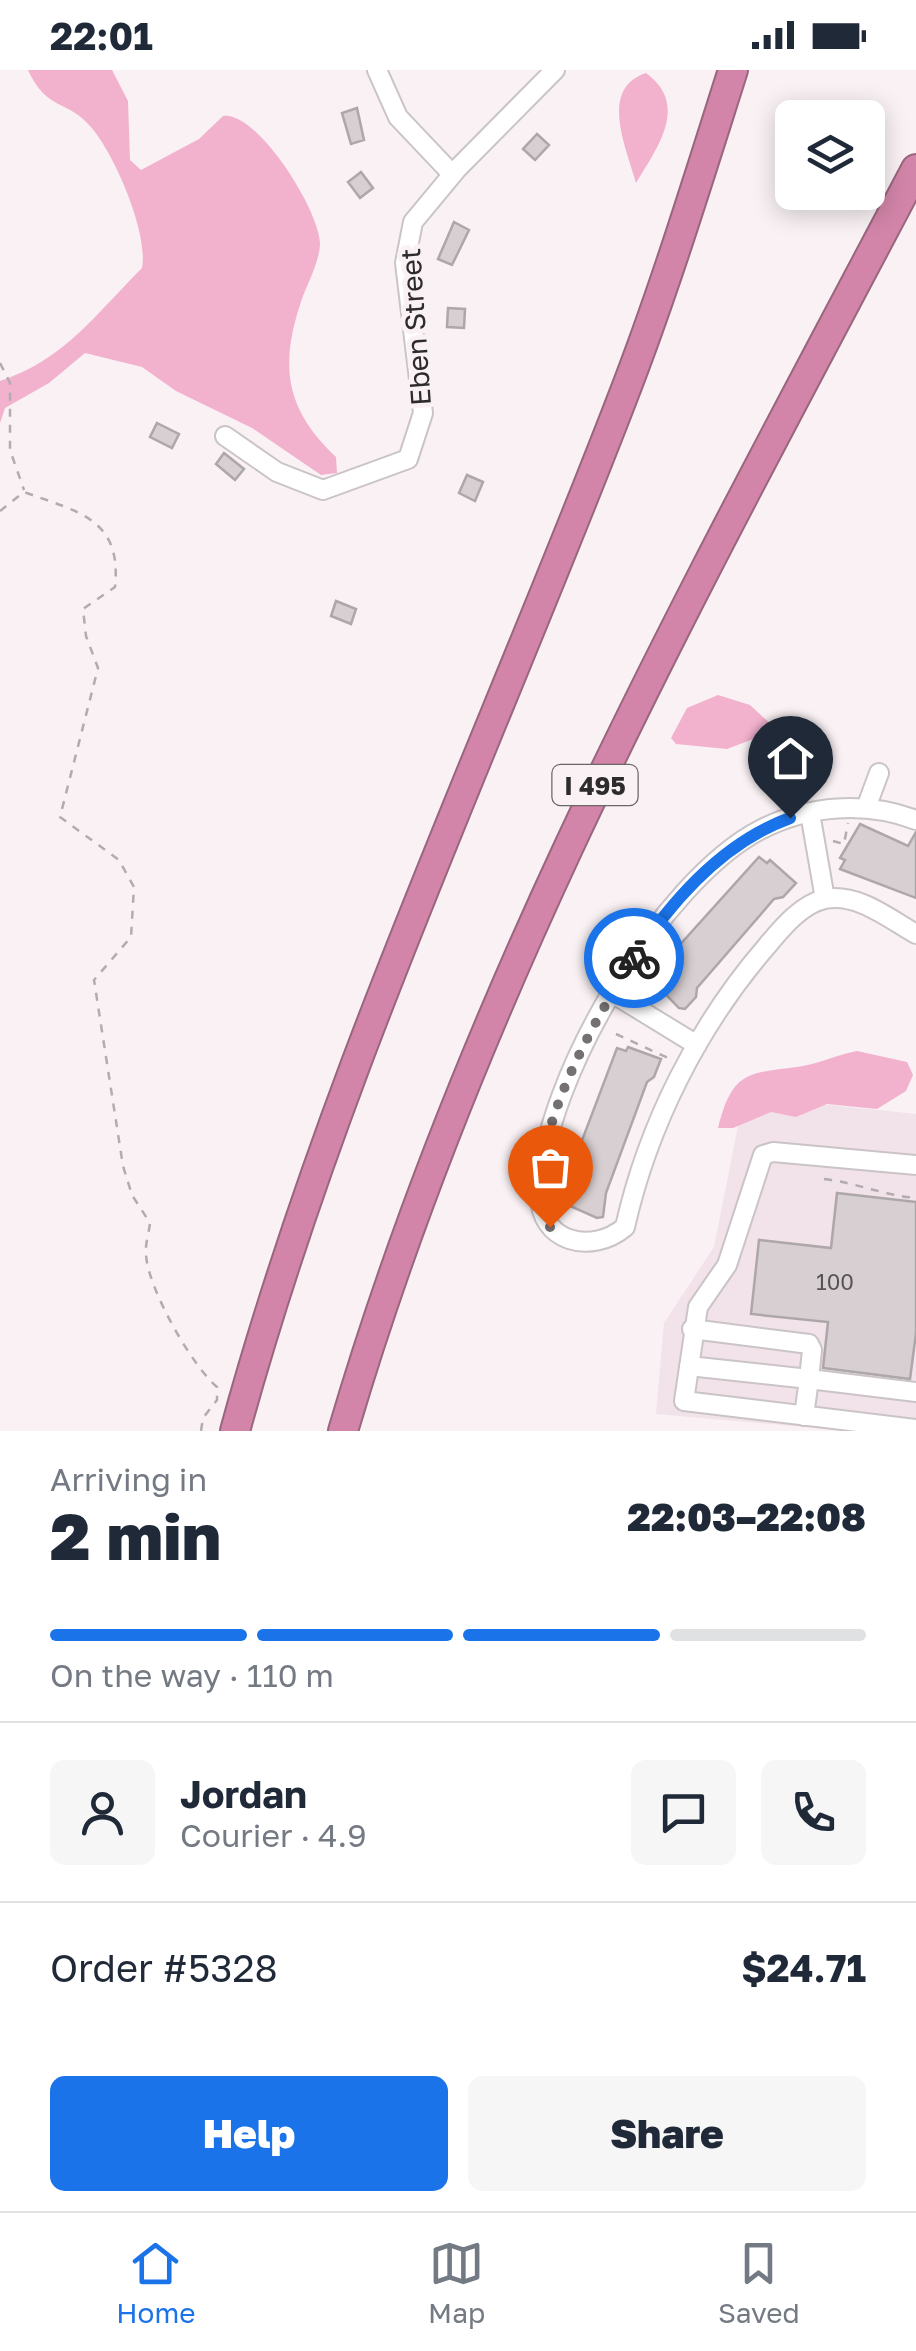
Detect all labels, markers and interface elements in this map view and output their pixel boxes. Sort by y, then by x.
text: 22:01 [50,13,153,58]
map controls [775,100,885,210]
button: layers [775,100,885,210]
street label: Eben Street [393,247,437,407]
pin [748,716,833,819]
icon: home [763,731,818,786]
road number: I 495 [552,765,638,805]
courier [584,908,684,1008]
icon: bike [607,931,662,986]
pin [508,1125,593,1228]
icon: bag [523,1140,578,1195]
house number: 100 [816,1268,854,1295]
text: Arriving in [50,1460,207,1498]
text: 22:03–22:08 [627,1494,866,1539]
text: 2 min [50,1496,221,1574]
text: On the way · 110 m [50,1656,334,1694]
button: person [50,1760,155,1865]
button: chat [631,1760,736,1865]
button: phone [761,1760,866,1865]
text: Jordan [180,1771,307,1816]
text: Courier · 4.9 [180,1816,367,1854]
text: Order #5328 [50,1945,278,1990]
text: $24.71 [741,1945,866,1990]
button: Help [50,2076,448,2191]
button: Share [468,2076,866,2191]
tab: Home [116,2236,195,2329]
tab: Map [428,2236,485,2329]
tab: Saved [718,2236,800,2329]

